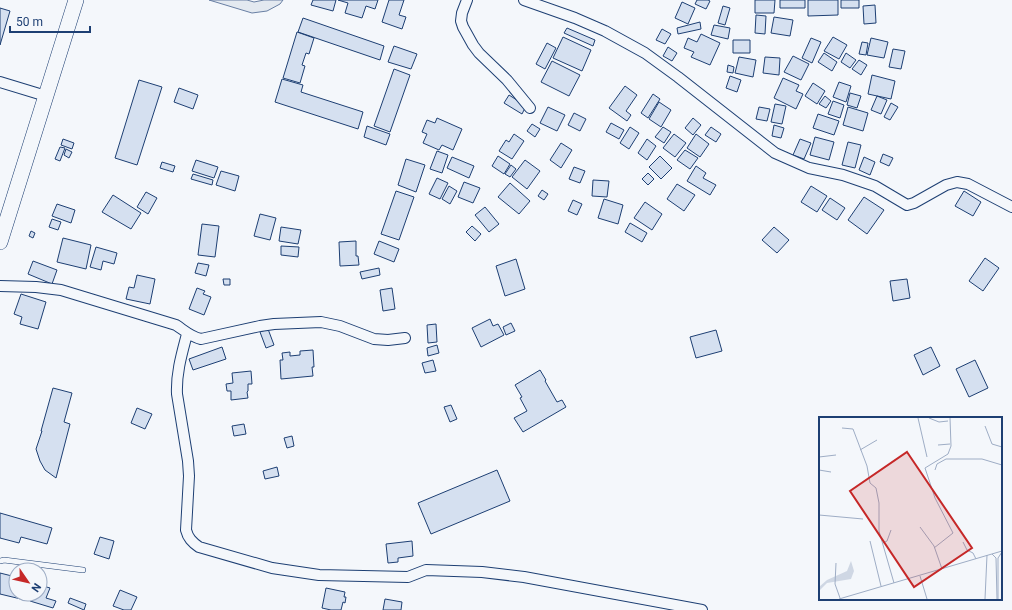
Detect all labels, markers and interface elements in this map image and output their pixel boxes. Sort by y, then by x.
scale bar [10,8,90,34]
text: 50 m [16,15,43,29]
inset map [819,417,1002,600]
north arrow [8,562,48,602]
text: N [28,580,43,594]

